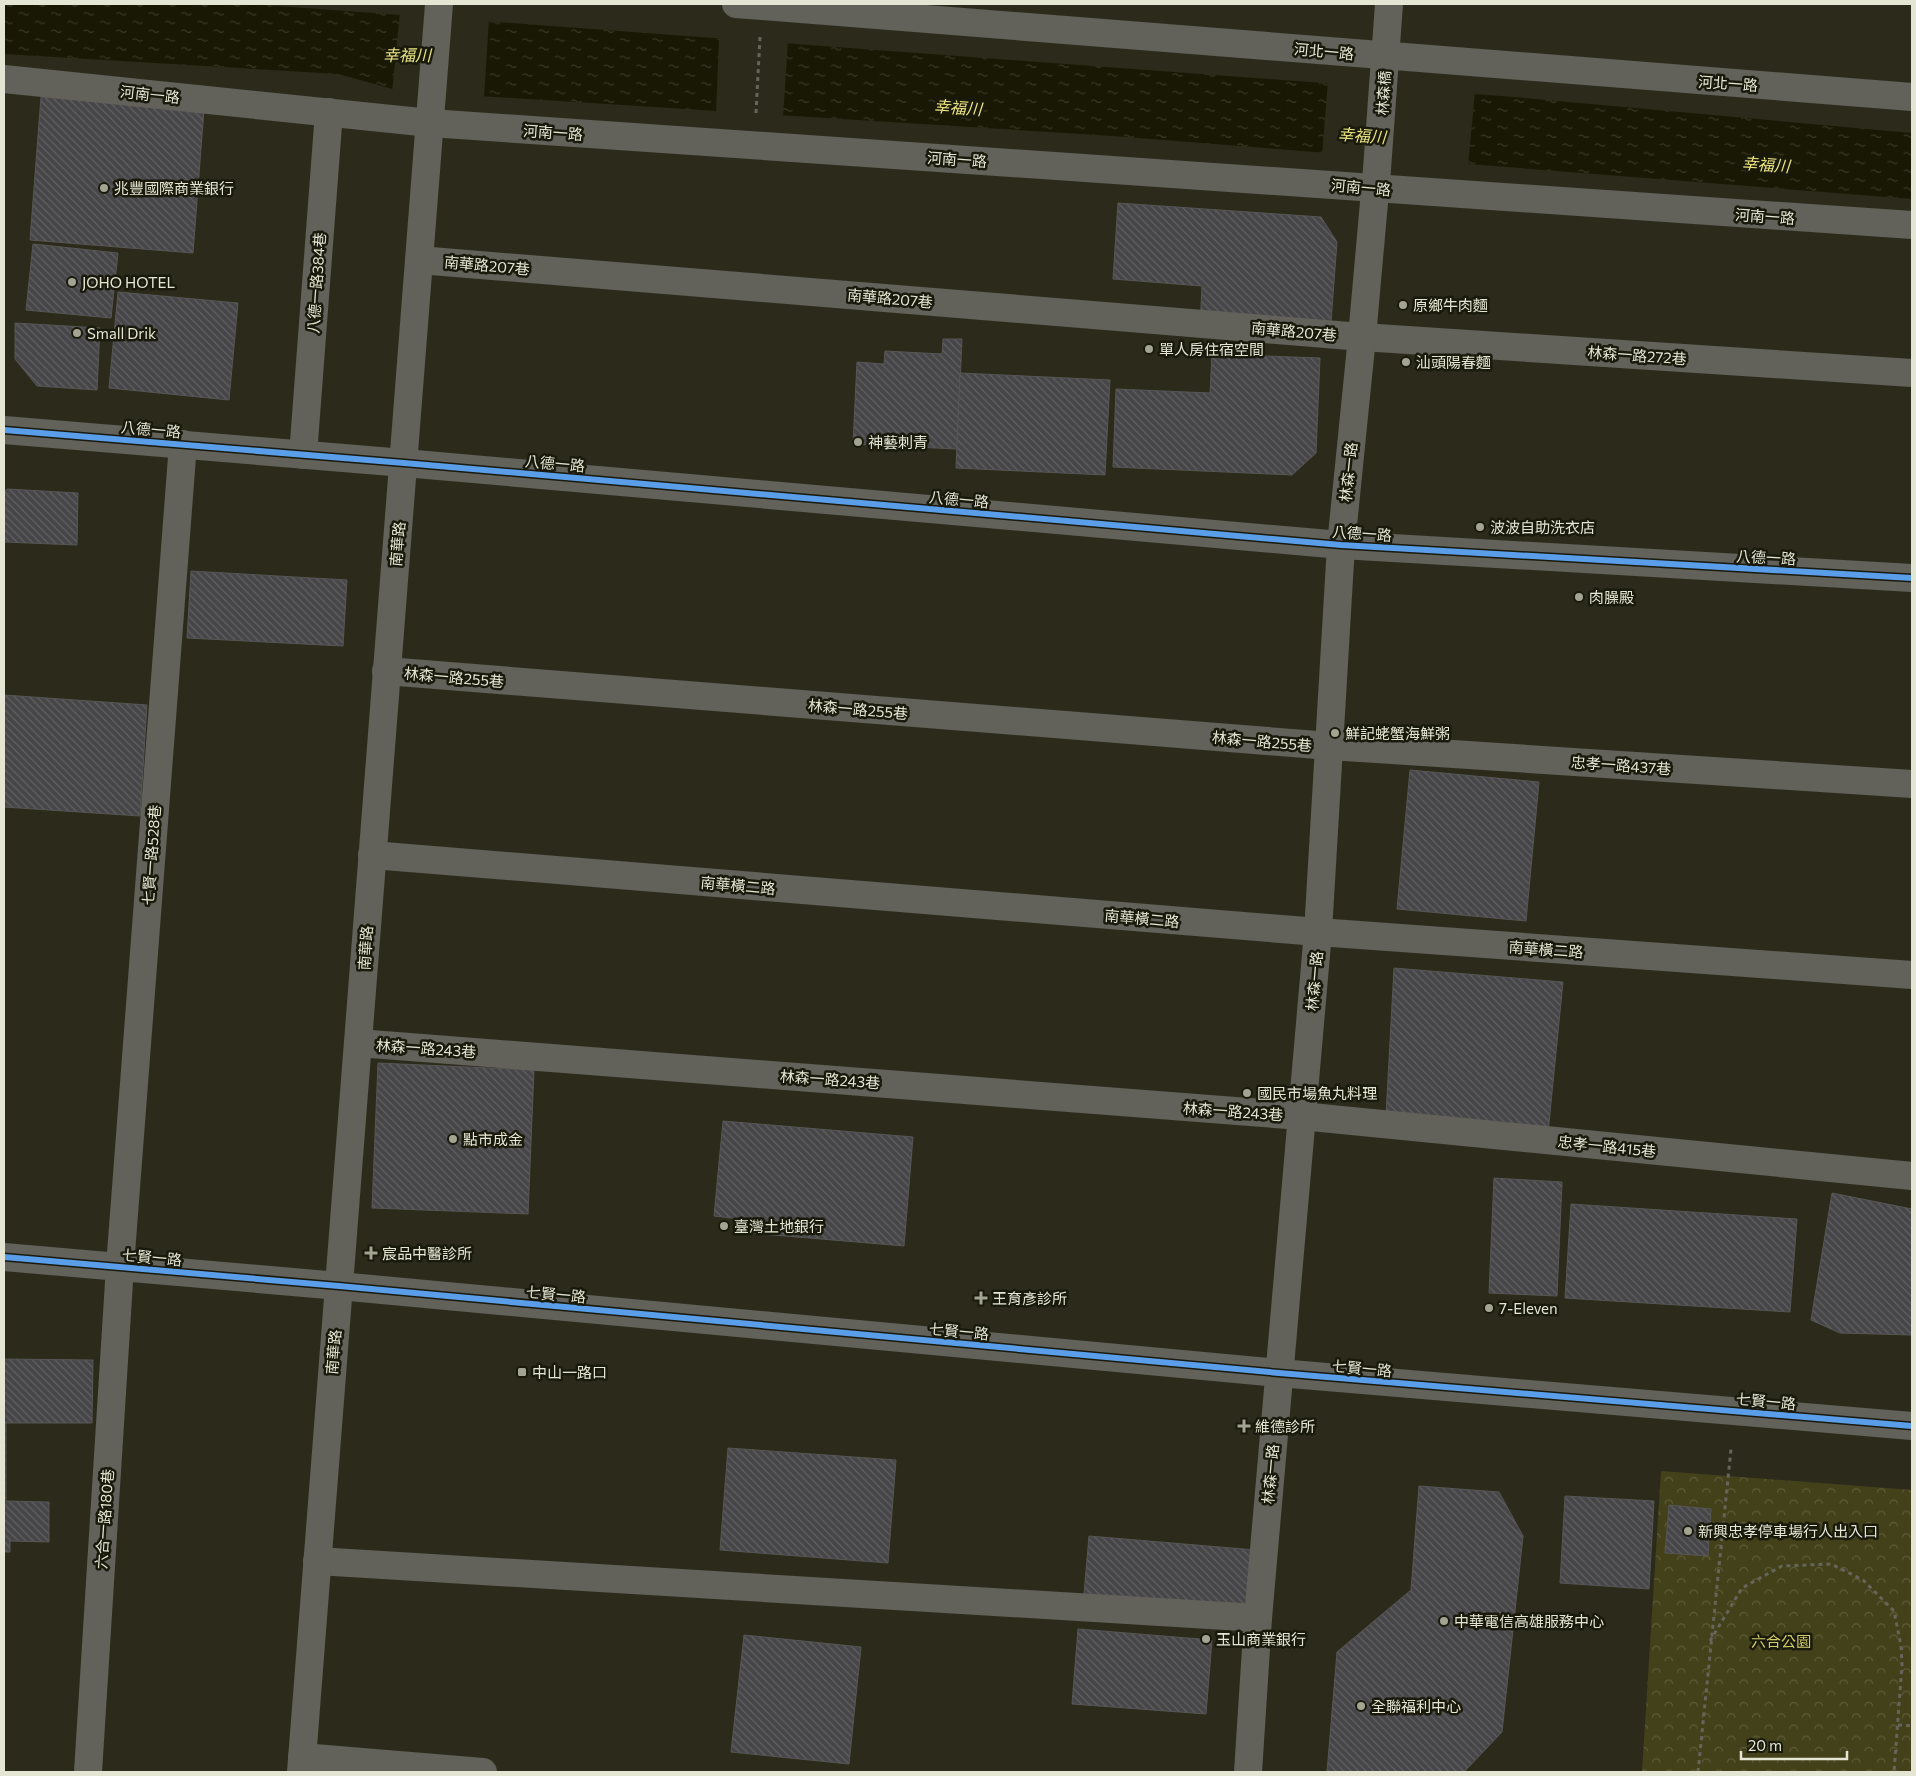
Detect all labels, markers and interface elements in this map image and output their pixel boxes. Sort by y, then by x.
street label: 河北一路 [1293,39,1355,63]
water label: 幸福川 [383,45,433,64]
street label: 林森橋 [1372,70,1394,116]
street label: 河北一路 [1697,72,1759,94]
street label: 河南一路 [119,82,181,106]
water label: 幸福川 [933,96,985,118]
street label: 河南一路 [522,121,584,143]
water label: 幸福川 [1337,124,1389,146]
street label: 河南一路 [926,148,988,170]
water label: 幸福川 [1741,153,1793,175]
street label: 河南一路 [1330,175,1392,199]
place label: 兆豐國際商業銀行 [114,179,234,197]
marker: 兆豐國際商業銀行 [98,182,110,194]
street label: 河南一路 [1734,205,1796,227]
street label: 八德一路384巷 [303,232,329,334]
street label: 南華路207巷 [443,252,531,278]
place label: JOHO HOTEL [82,273,176,291]
marker: JOHO HOTEL [66,276,78,288]
street label: 南華路207巷 [846,285,934,311]
place label: 原鄉牛肉麵 [1413,296,1488,314]
marker: 原鄉牛肉麵 [1397,299,1409,311]
street label: 南華路207巷 [1250,318,1338,344]
place label: Small Drik [87,324,156,342]
marker: Small Drik [71,327,83,339]
place label: 單人房住宿空間 [1159,340,1264,358]
marker: 單人房住宿空間 [1143,343,1155,355]
street label: 林森一路272巷 [1587,343,1687,367]
place label: 汕頭陽春麵 [1416,353,1491,371]
marker: 汕頭陽春麵 [1400,356,1412,368]
street label: 八德一路 [120,417,182,441]
place label: 神藝刺青 [868,433,928,451]
marker: 神藝刺青 [852,436,864,448]
street label: 林森一路 [1336,441,1360,503]
street label: 八德一路 [524,451,586,475]
street label: 八德一路 [928,487,990,511]
place label: 波波自助洗衣店 [1490,518,1595,536]
street label: 南華路 [386,521,408,567]
marker: 波波自助洗衣店 [1474,521,1486,533]
street label: 八德一路 [1331,522,1393,544]
street label: 八德一路 [1736,546,1796,568]
place label: 肉臊殿 [1589,588,1634,606]
marker: 肉臊殿 [1573,591,1585,603]
street label: 林森一路255巷 [403,664,505,690]
street label: 林森一路255巷 [807,696,909,722]
place label: 鮮記蛯蟹海鮮粥 [1345,724,1450,742]
marker: 鮮記蛯蟹海鮮粥 [1329,727,1341,739]
street label: 林森一路255巷 [1211,728,1313,754]
street label: 忠孝一路437巷 [1570,753,1672,777]
street label: 七賢一路528巷 [138,804,164,906]
street label: 南華橫二路 [700,873,776,897]
street label: 南華橫二路 [1104,906,1180,930]
street label: 南華路 [354,925,376,971]
street label: 南華橫二路 [1508,937,1584,961]
street label: 林森一路 [1302,950,1326,1012]
street label: 林森一路243巷 [375,1036,477,1060]
street label: 林森一路243巷 [779,1067,881,1091]
place label: 國民市場魚丸料理 [1257,1084,1377,1102]
marker: 國民市場魚丸料理 [1241,1087,1253,1099]
street label: 林森一路243巷 [1182,1099,1284,1123]
place label: 點市成金 [463,1130,523,1148]
street label: 忠孝一路415巷 [1557,1132,1657,1160]
marker: 點市成金 [447,1133,459,1145]
place label: 臺灣土地銀行 [734,1217,824,1235]
marker: 臺灣土地銀行 [718,1220,730,1232]
place label: 宸品中醫診所 [382,1244,472,1262]
street label: 七賢一路 [121,1245,183,1269]
marker: 宸品中醫診所 [364,1246,378,1260]
street label: 七賢一路 [525,1282,587,1306]
place label: 王育彥診所 [992,1289,1067,1307]
marker: 王育彥診所 [974,1291,988,1305]
place label: 7-Eleven [1499,1299,1558,1317]
marker: 7-Eleven [1483,1302,1495,1314]
street label: 七賢一路 [928,1319,990,1343]
street label: 南華路 [322,1329,344,1375]
street label: 七賢一路 [1331,1356,1393,1380]
place label: 中山一路口 [532,1363,607,1381]
marker: 中山一路口 [516,1366,528,1378]
street label: 七賢一路 [1735,1389,1797,1413]
place label: 維德診所 [1255,1417,1315,1435]
marker: 維德診所 [1237,1419,1251,1433]
street label: 林森一路 [1258,1443,1282,1505]
street label: 六合一路180巷 [92,1468,116,1570]
place label: 新興忠孝停車場行人出入口 [1698,1522,1878,1540]
marker: 新興忠孝停車場行人出入口 [1682,1525,1694,1537]
place label: 中華電信高雄服務中心 [1454,1612,1604,1630]
marker: 中華電信高雄服務中心 [1438,1615,1450,1627]
place label: 玉山商業銀行 [1216,1630,1306,1648]
park label: 六合公園 [1751,1632,1811,1650]
marker: 玉山商業銀行 [1200,1633,1212,1645]
place label: 全聯福利中心 [1371,1697,1461,1715]
marker: 全聯福利中心 [1355,1700,1367,1712]
scale bar [1741,1728,1847,1760]
text: 20 m [1748,1736,1782,1754]

